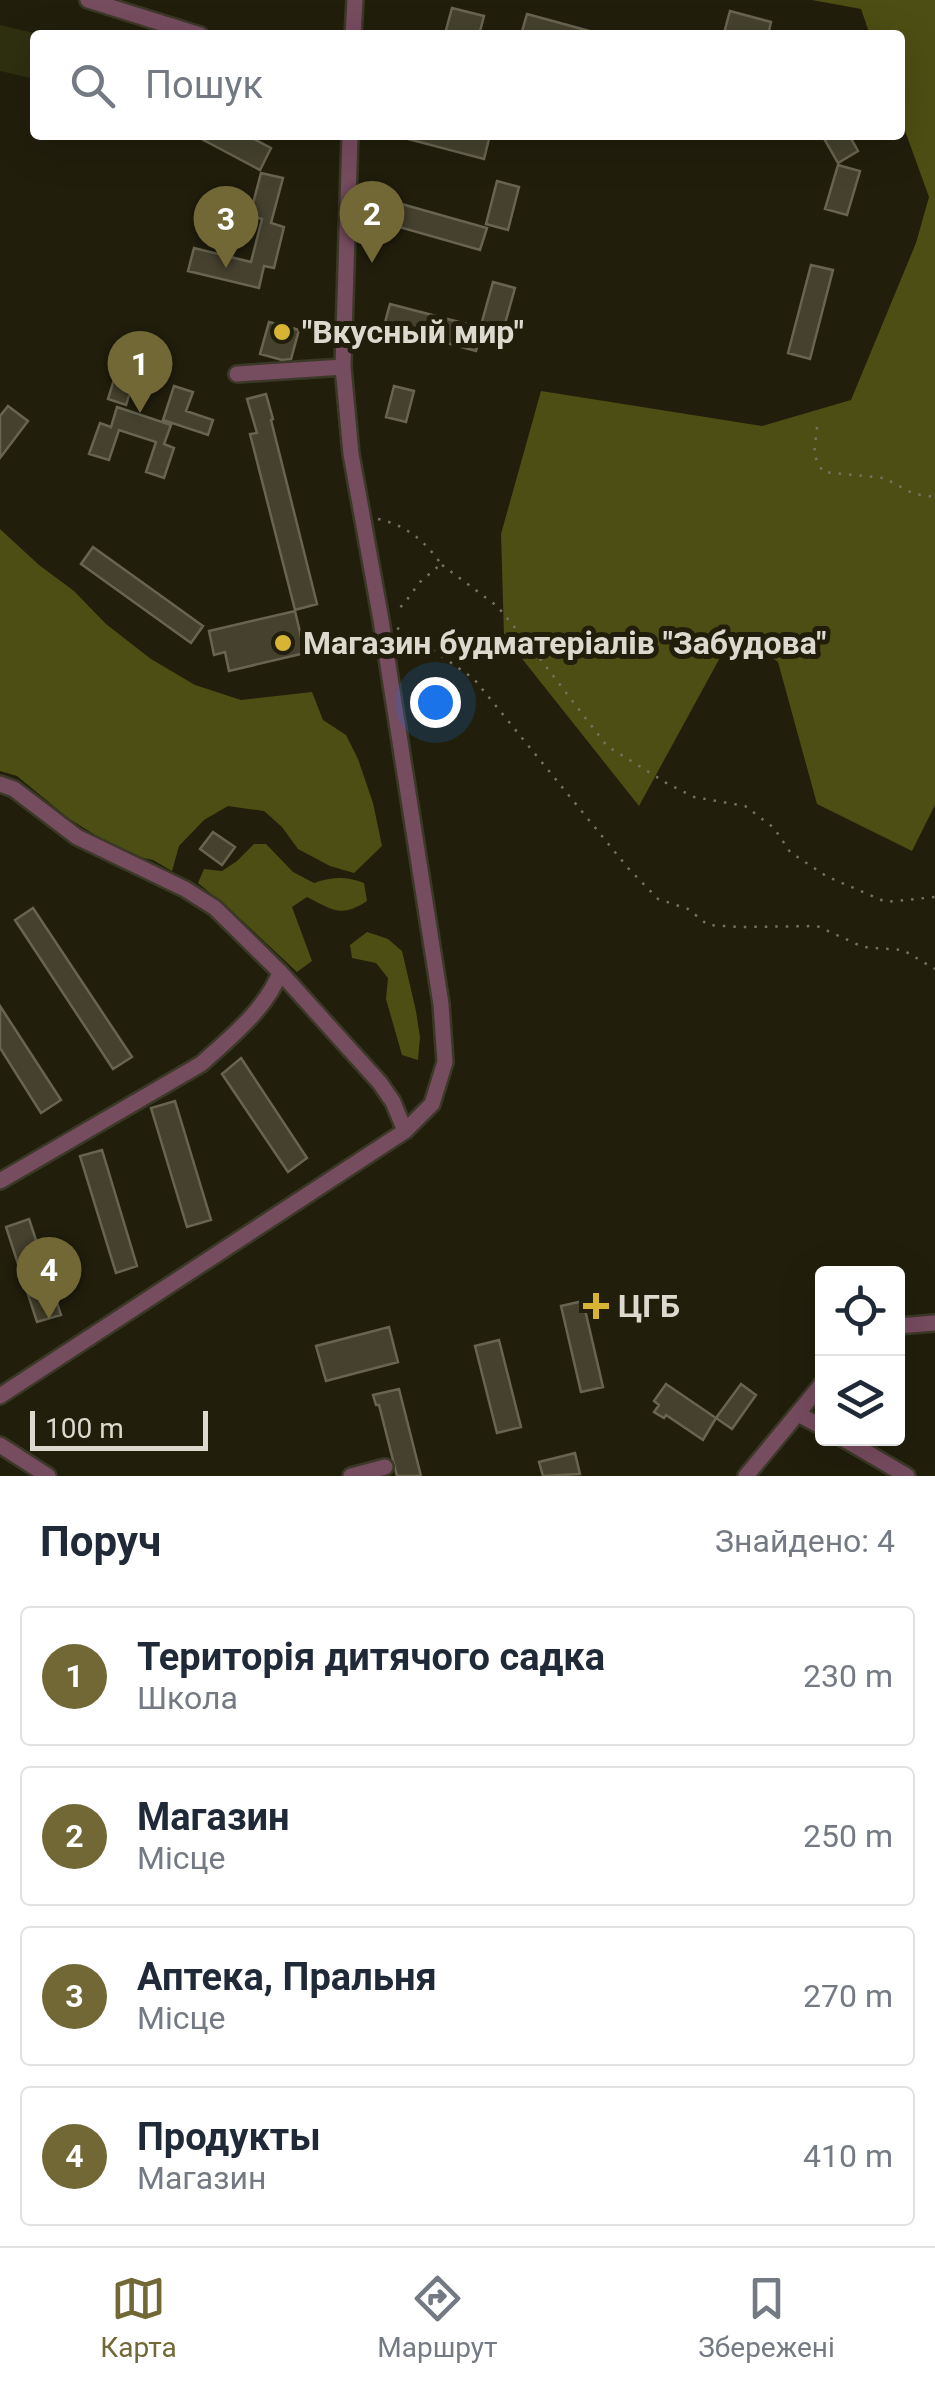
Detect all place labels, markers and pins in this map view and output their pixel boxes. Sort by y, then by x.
pin: 2 [340,180,404,263]
pin: 3 [194,186,258,268]
place label: "Вкусный мир" [302,313,524,351]
marker: "Вкусный мир" [271,321,293,343]
pin: 1 [108,330,172,413]
place label: Магазин будматеріалів "Забудова" [303,624,826,662]
marker: Магазин будматеріалів "Забудова" [272,632,294,654]
pin: 4 [17,1236,82,1319]
place label: ЦГБ [618,1287,680,1325]
marker: ЦГБ [583,1293,609,1319]

